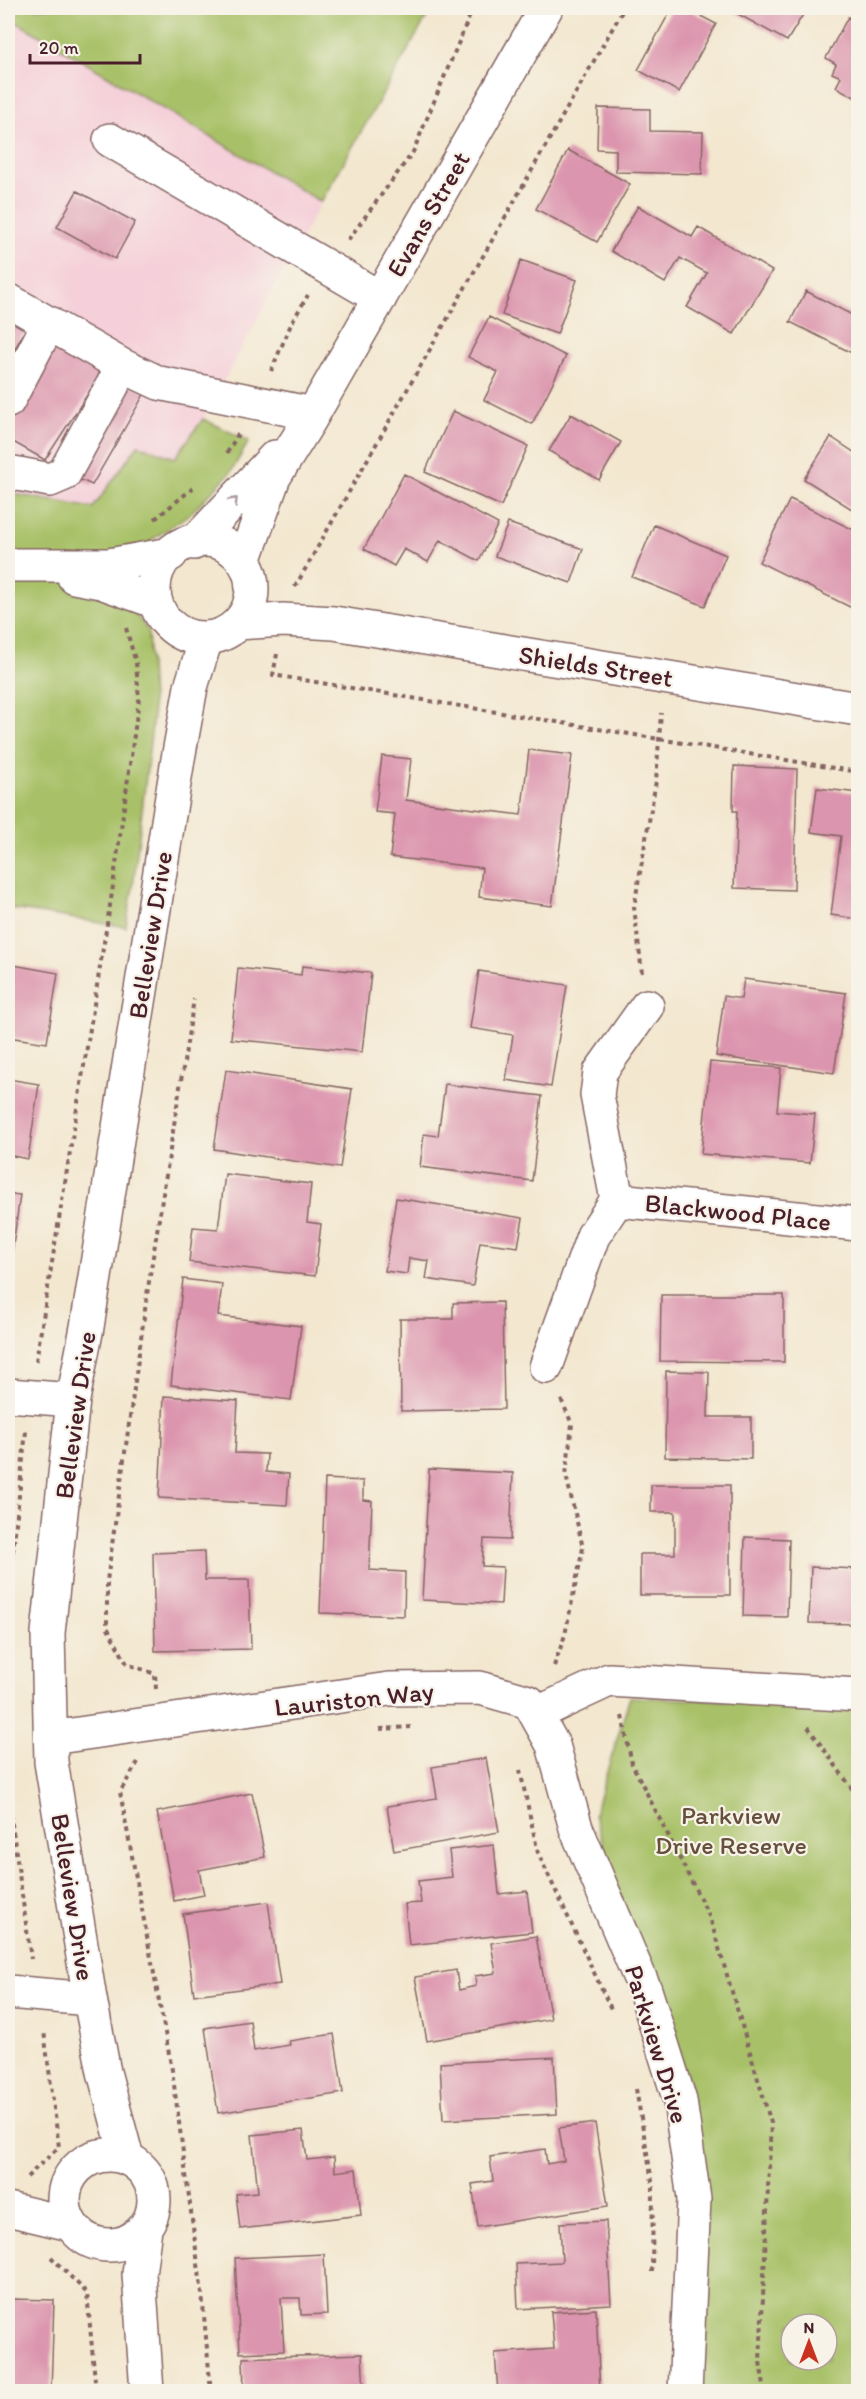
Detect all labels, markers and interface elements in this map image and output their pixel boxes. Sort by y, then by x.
scale bar [30,27,140,65]
text: 20 m [39,37,79,59]
street label: Evans Street [379,145,477,282]
one-way arrow [227,497,238,507]
street label: Shields Street [517,638,676,694]
street label: Belleview Drive [121,849,179,1021]
street label: Blackwood Place [643,1186,833,1238]
street label: Belleview Drive [47,1329,103,1501]
street label: Lauriston Way [273,1675,435,1723]
park label: Parkview Drive Reserve [655,1799,807,1861]
street label: Belleview Drive [44,1811,102,1983]
street label: Parkview Drive [618,1961,696,2127]
north arrow [779,2312,839,2372]
text: N [804,2318,814,2337]

